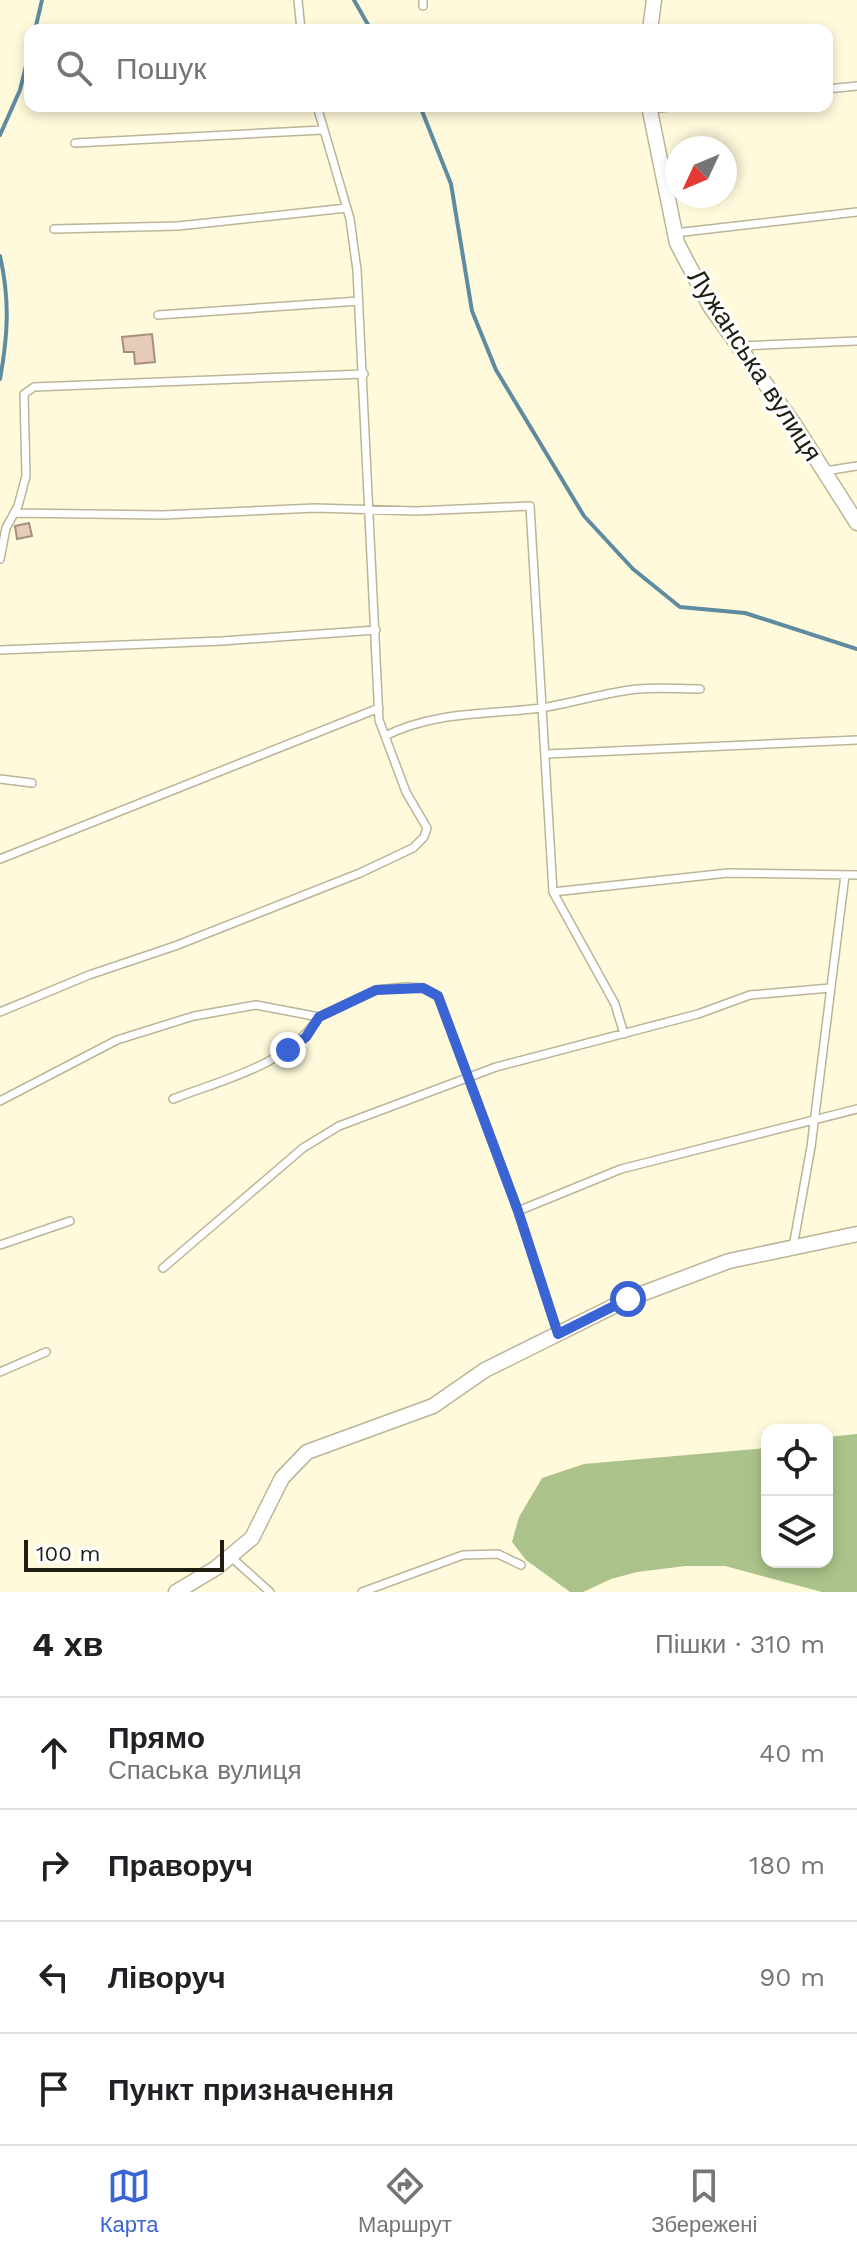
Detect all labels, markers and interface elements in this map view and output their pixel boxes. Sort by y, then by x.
search box [24,24,833,112]
icon: search [52,46,96,90]
text: Пошук [116,51,206,86]
north arrow [665,136,737,208]
street label: Лужанська вулиця [682,263,828,467]
route end [270,1032,306,1068]
route start [610,1281,646,1317]
map controls [761,1424,833,1568]
button: locate [761,1424,833,1496]
button: layers [761,1496,833,1568]
scale bar [24,1536,224,1572]
text: 100 m [36,1541,100,1566]
text: 4 хв [32,1624,104,1664]
text: Пішки · 310 m [655,1629,825,1659]
text: Прямо [108,1720,205,1755]
icon: ahead [32,1731,76,1775]
text: 40 m [759,1738,825,1768]
text: Спаська вулиця [108,1755,301,1785]
icon: right [32,1843,76,1887]
text: Праворуч [108,1848,253,1883]
text: 180 m [749,1850,825,1880]
icon: left [32,1955,76,1999]
text: Ліворуч [108,1960,226,1995]
text: 90 m [759,1962,825,1992]
icon: arrive [32,2067,76,2111]
text: Пункт призначення [108,2072,394,2107]
tab: Карта [100,2164,159,2238]
tab: Маршрут [358,2164,452,2238]
tab: Збережені [651,2164,757,2238]

